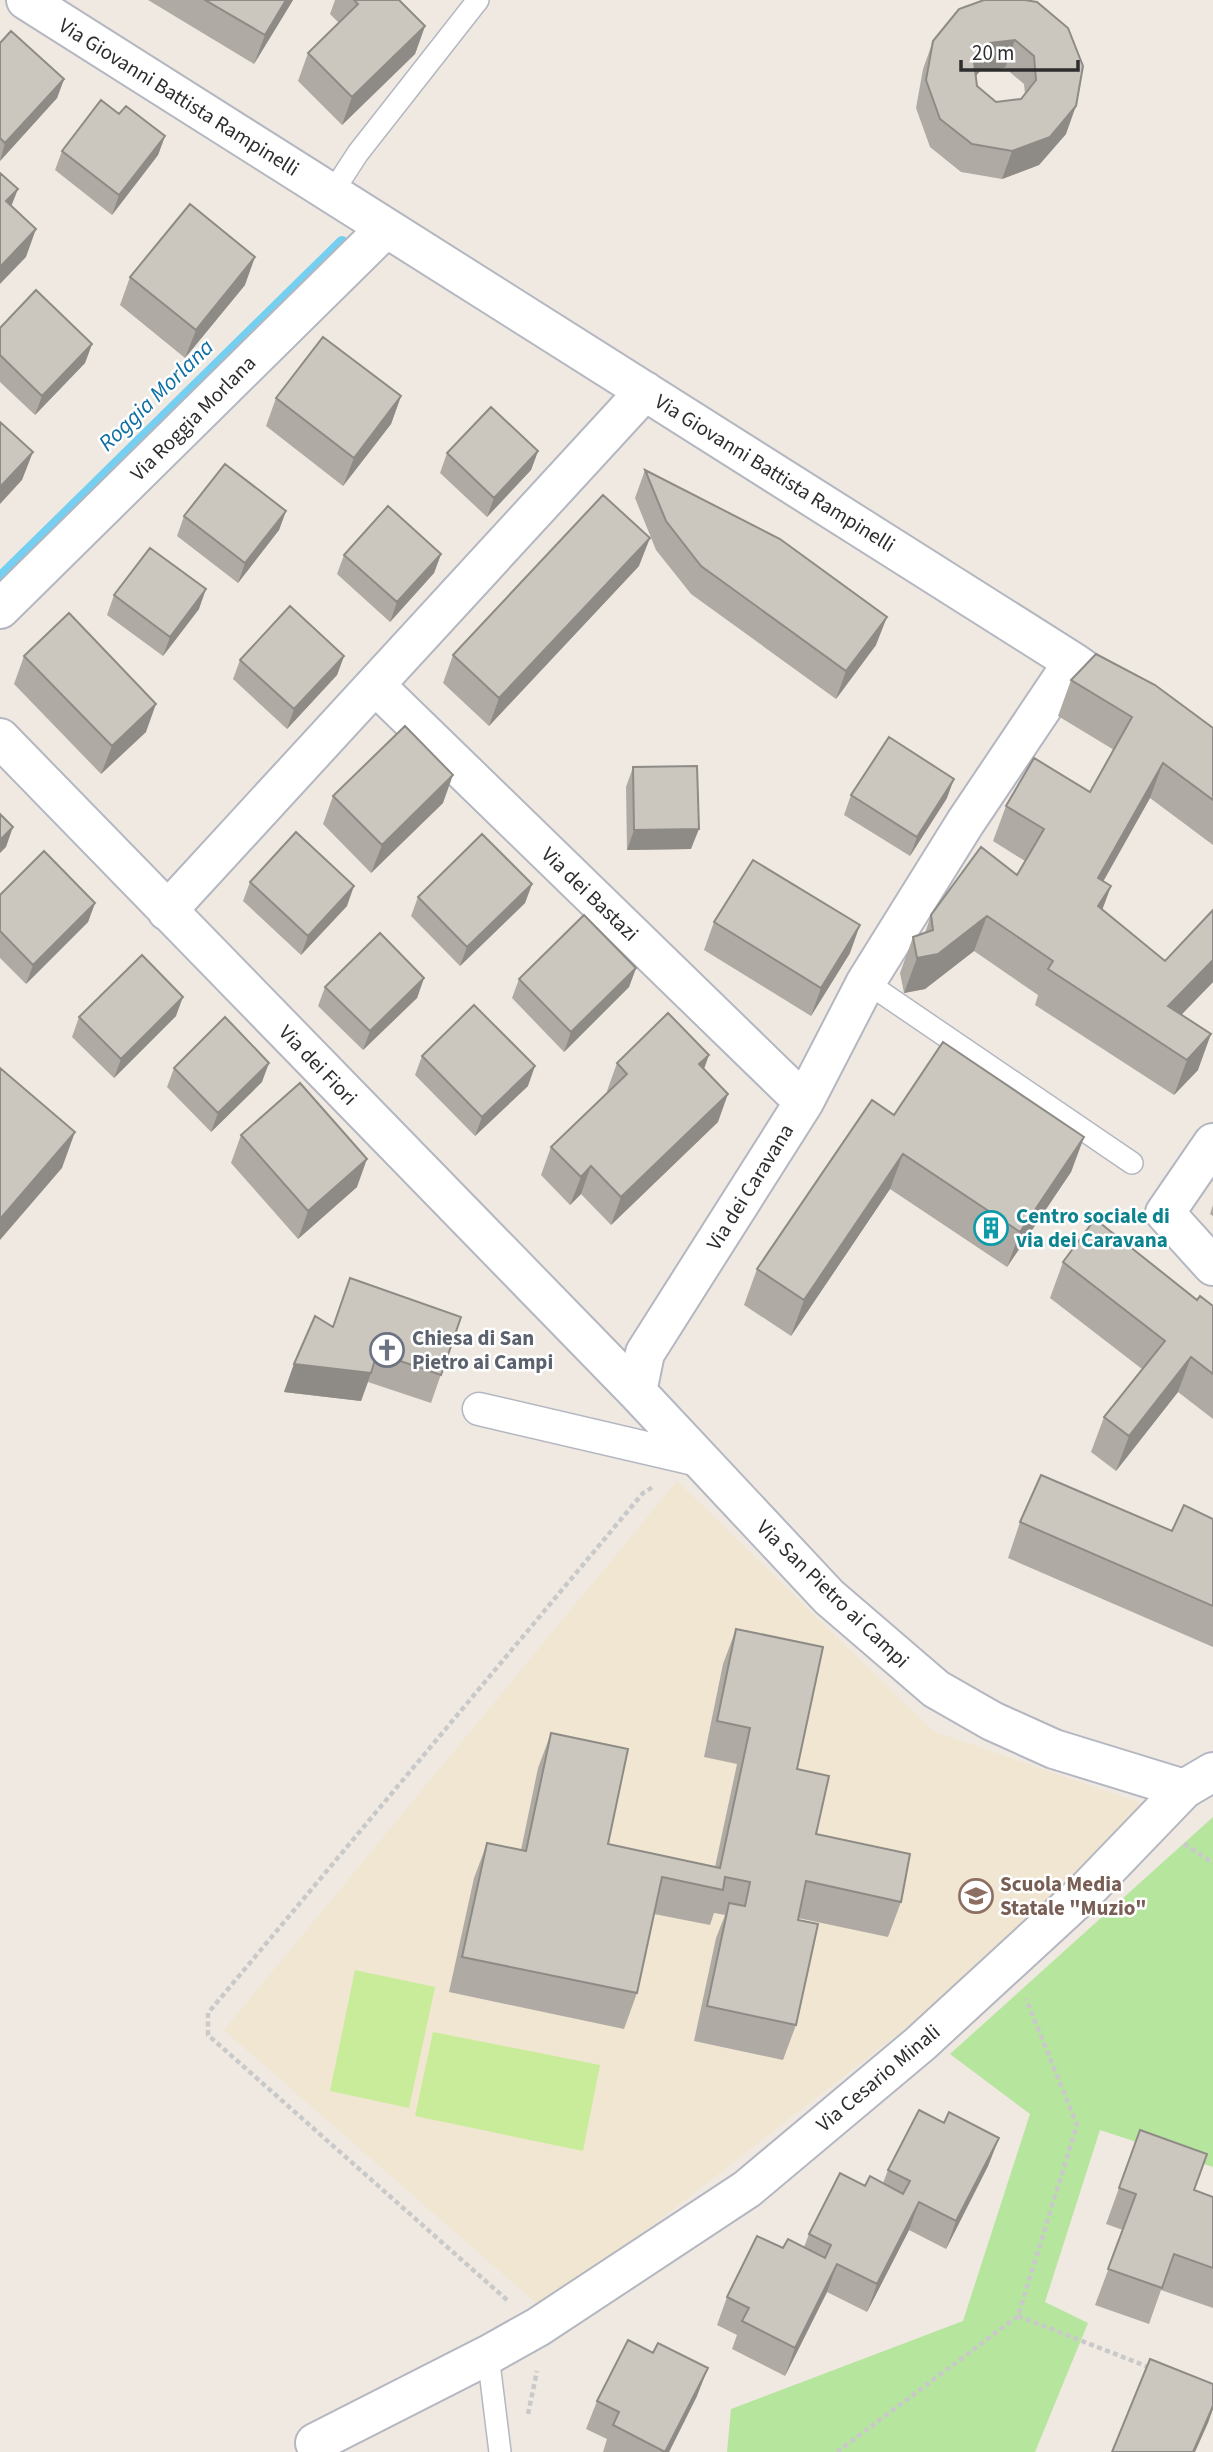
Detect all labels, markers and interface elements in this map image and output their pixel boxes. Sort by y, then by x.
street label: Via Giovanni Battista Rampinelli [53,11,305,183]
scale bar [961,28,1078,72]
text: 20 m [972,38,1014,68]
water label: Roggia Morlana [91,331,221,459]
street label: Via Roggia Morlana [123,348,263,488]
street label: Via Giovanni Battista Rampinelli [649,387,901,559]
street label: Via dei Bastazi [535,840,645,948]
street label: Via dei Fiori [272,1018,364,1112]
street label: Via dei Caravana [699,1118,801,1256]
place label: Centro sociale di via dei Caravana [1016,1201,1170,1255]
building icon: Centro sociale di via dei Caravana [972,1209,1010,1247]
place label: Chiesa di San Pietro ai Campi [412,1323,553,1377]
church icon: Chiesa di San Pietro ai Campi [368,1331,406,1369]
street label: Via San Pietro ai Campi [750,1513,916,1675]
place label: Scuola Media Statale "Muzio" [1000,1869,1146,1923]
school or university icon: Scuola Media Statale "Muzio" [957,1877,995,1915]
street label: Via Cesario Minali [810,2017,946,2139]

